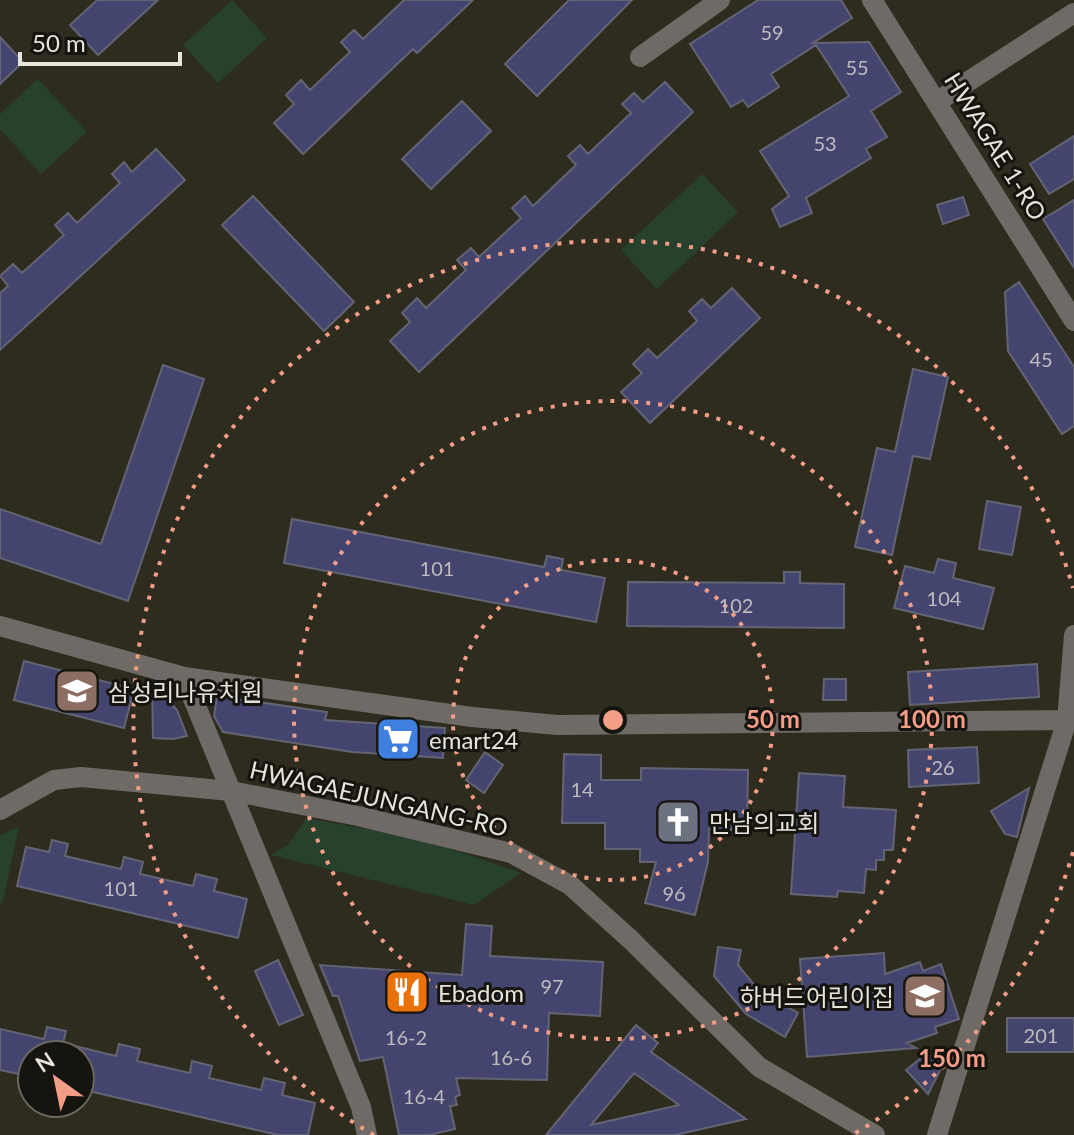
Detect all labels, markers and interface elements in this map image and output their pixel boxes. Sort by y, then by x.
scale bar [20,16,180,66]
house number: 59 [760,20,784,44]
text: 50 m [32,28,86,57]
house number: 55 [845,55,869,79]
street label: HWAGAE 1-RO [939,67,1053,225]
house number: 53 [813,131,837,155]
house number: 45 [1029,347,1053,371]
house number: 101 [420,556,454,580]
house number: 104 [927,586,962,610]
house number: 102 [719,593,753,617]
school or university icon: 삼성리나유치원 [53,667,101,715]
place label: 삼성리나유치원 [108,677,263,706]
text: 50 m [746,704,800,733]
text: 100 m [898,704,966,733]
centre of rings [599,706,627,734]
supermarket icon: emart24 [374,715,422,763]
place label: emart24 [429,725,519,754]
street label: HWAGAEJUNGANG-RO [247,754,511,842]
house number: 26 [931,755,955,779]
house number: 14 [570,777,594,801]
church icon: 만남의교회 [654,798,702,846]
place label: 만남의교회 [709,808,819,837]
house number: 101 [104,876,138,900]
house number: 96 [662,881,686,905]
restaurant icon: Ebadom [383,968,431,1016]
school or university icon: 하버드어린이집 [901,972,949,1020]
house number: 97 [540,974,564,998]
place label: Ebadom [438,978,524,1007]
place label: 하버드어린이집 [739,982,894,1011]
house number: 201 [1024,1023,1058,1047]
house number: 16-2 [385,1025,427,1049]
north arrow [16,1039,96,1119]
text: 150 m [918,1043,986,1072]
house number: 16-6 [490,1045,532,1069]
text: N [30,1046,59,1078]
house number: 16-4 [403,1084,446,1108]

